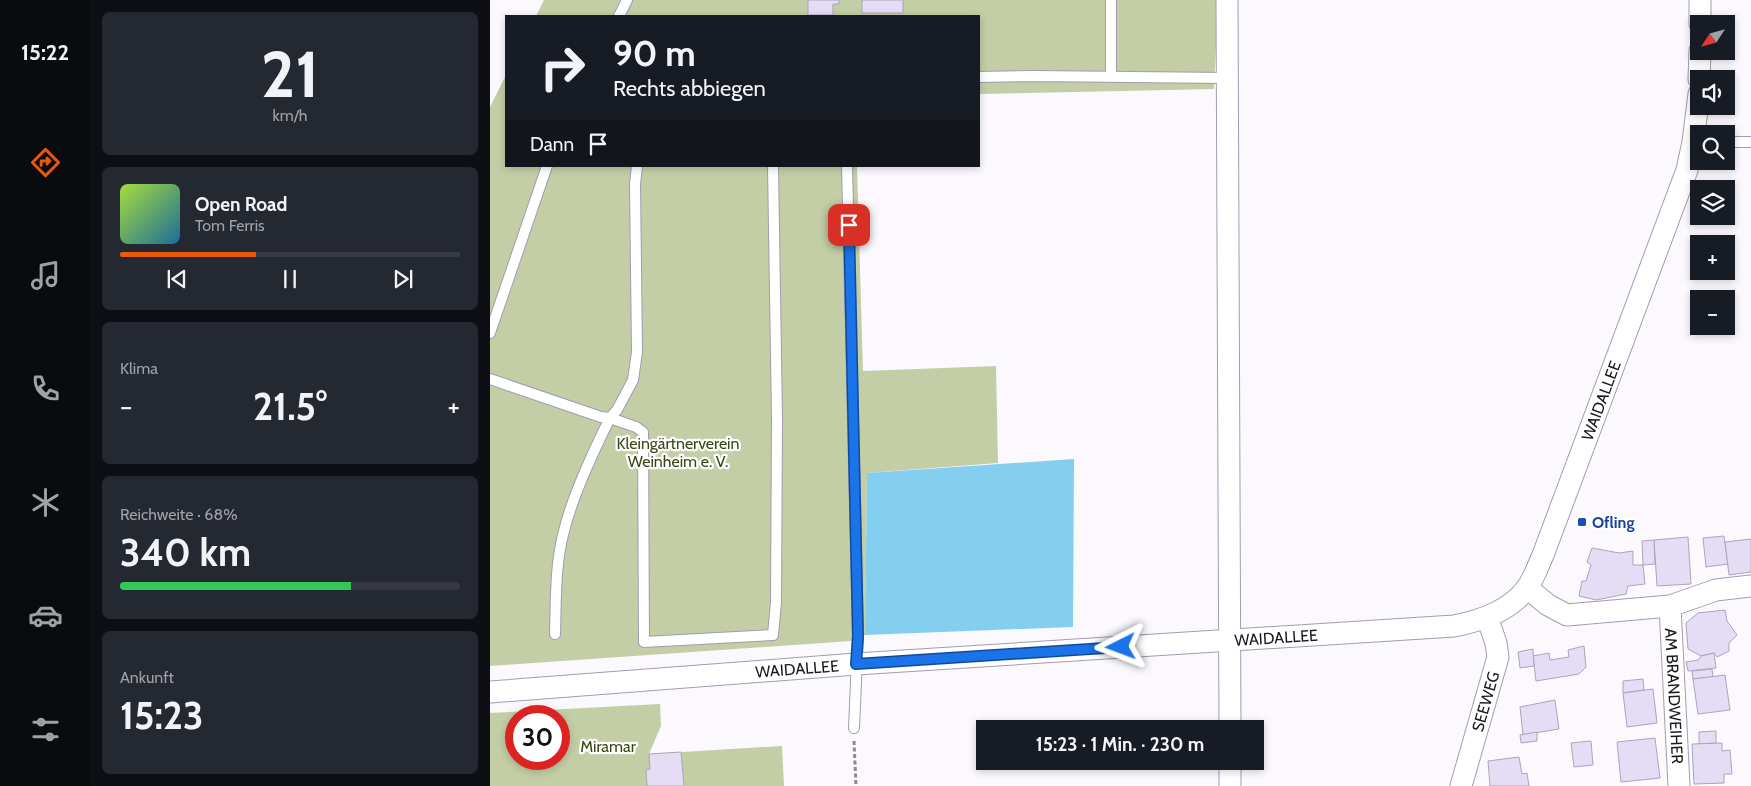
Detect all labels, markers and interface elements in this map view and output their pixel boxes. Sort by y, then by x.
north arrow [1690,15,1735,60]
map controls [1690,15,1735,335]
text: 90 m [613,32,696,75]
text: 21 [261,34,319,113]
icon: right [530,35,595,100]
text: 15:22 [21,39,69,66]
button: sound [1690,70,1735,115]
text: Rechts abbiegen [613,75,766,102]
text: km/h [272,106,308,125]
button: search [1690,125,1735,170]
icon: arrive [584,130,612,158]
text: Dann [530,133,574,156]
icon: directions [28,145,63,180]
button: layers [1690,180,1735,225]
text: Open Road [195,193,287,216]
pin [828,204,870,246]
icon: arrive [835,211,863,239]
text: Tom Ferris [195,216,265,235]
button: + [1690,235,1735,280]
icon: music [28,258,63,293]
icon: previous [163,265,191,293]
icon: pause [276,265,304,293]
icon: next [389,265,417,293]
button: − [1690,290,1735,335]
street label: WAIDALLEE [1578,358,1625,443]
text: Klima [120,359,158,378]
icon: phone [28,371,63,406]
text: 21.5° [253,383,327,430]
text: − [120,389,132,423]
text: + [448,389,460,423]
park label: Kleingärtnerverein Weinheim e. V. [617,434,739,471]
icon: climate [28,485,63,520]
text: Reichweite · 68% [120,505,238,524]
place label: Ofling [1592,513,1634,532]
marker: Ofling [1576,516,1588,528]
text: 340 km [120,529,251,576]
icon: car [28,598,63,633]
position arrow [1094,620,1146,672]
street label: WAIDALLEE [1234,626,1319,650]
street label: AM BRANDWEIHER [1661,627,1687,765]
street label: WAIDALLEE [755,656,840,682]
text: Ankunft [120,668,174,687]
street label: SEEWEG [1468,669,1503,734]
text: 15:23 [120,692,203,739]
speed limit sign: 30 [505,705,570,770]
icon: filters [28,712,63,747]
text: 15:23 · 1 Min. · 230 m [1036,733,1204,756]
park label: Miramar [580,737,637,756]

